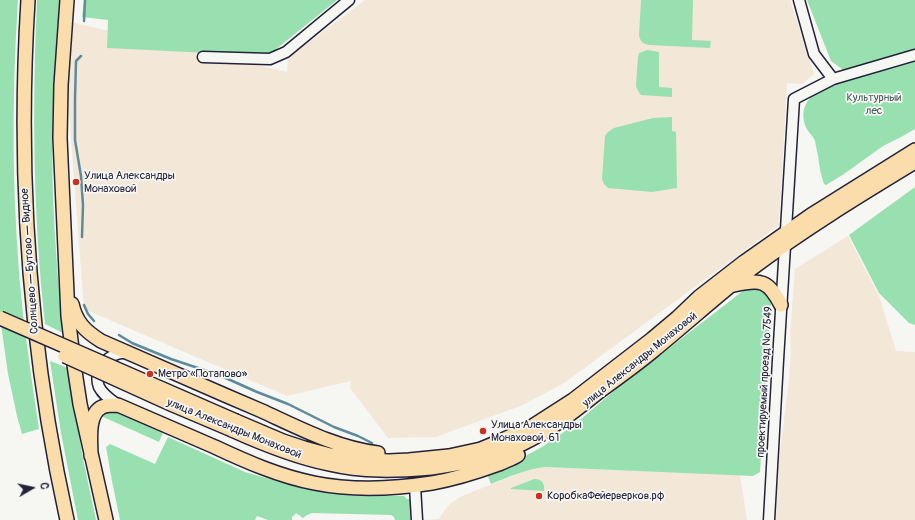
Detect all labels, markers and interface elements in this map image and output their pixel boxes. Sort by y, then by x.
park label: Культурный лес [846,91,902,117]
place label: Улица Александры Монаховой [84,169,175,195]
marker: Улица Александры Монаховой [71,177,81,187]
street label: Солнцево — Бутово — Видное [18,188,42,334]
street label: проектируемый проезд № 7549 [754,306,776,458]
street label: улица Александры Монаховой [580,310,700,410]
place label: Метро «Потапово» [158,367,247,381]
marker: Метро «Потапово» [145,369,155,379]
street label: улица Александры Монаховой [165,396,303,462]
place label: Улица Александры Монаховой, 61 [491,418,582,444]
marker: Улица Александры Монаховой, 61 [478,426,488,436]
north arrow [12,468,52,508]
text: С [37,482,51,490]
place label: КоробкаФейерверков.рф [547,489,665,503]
marker: КоробкаФейерверков.рф [534,491,544,501]

